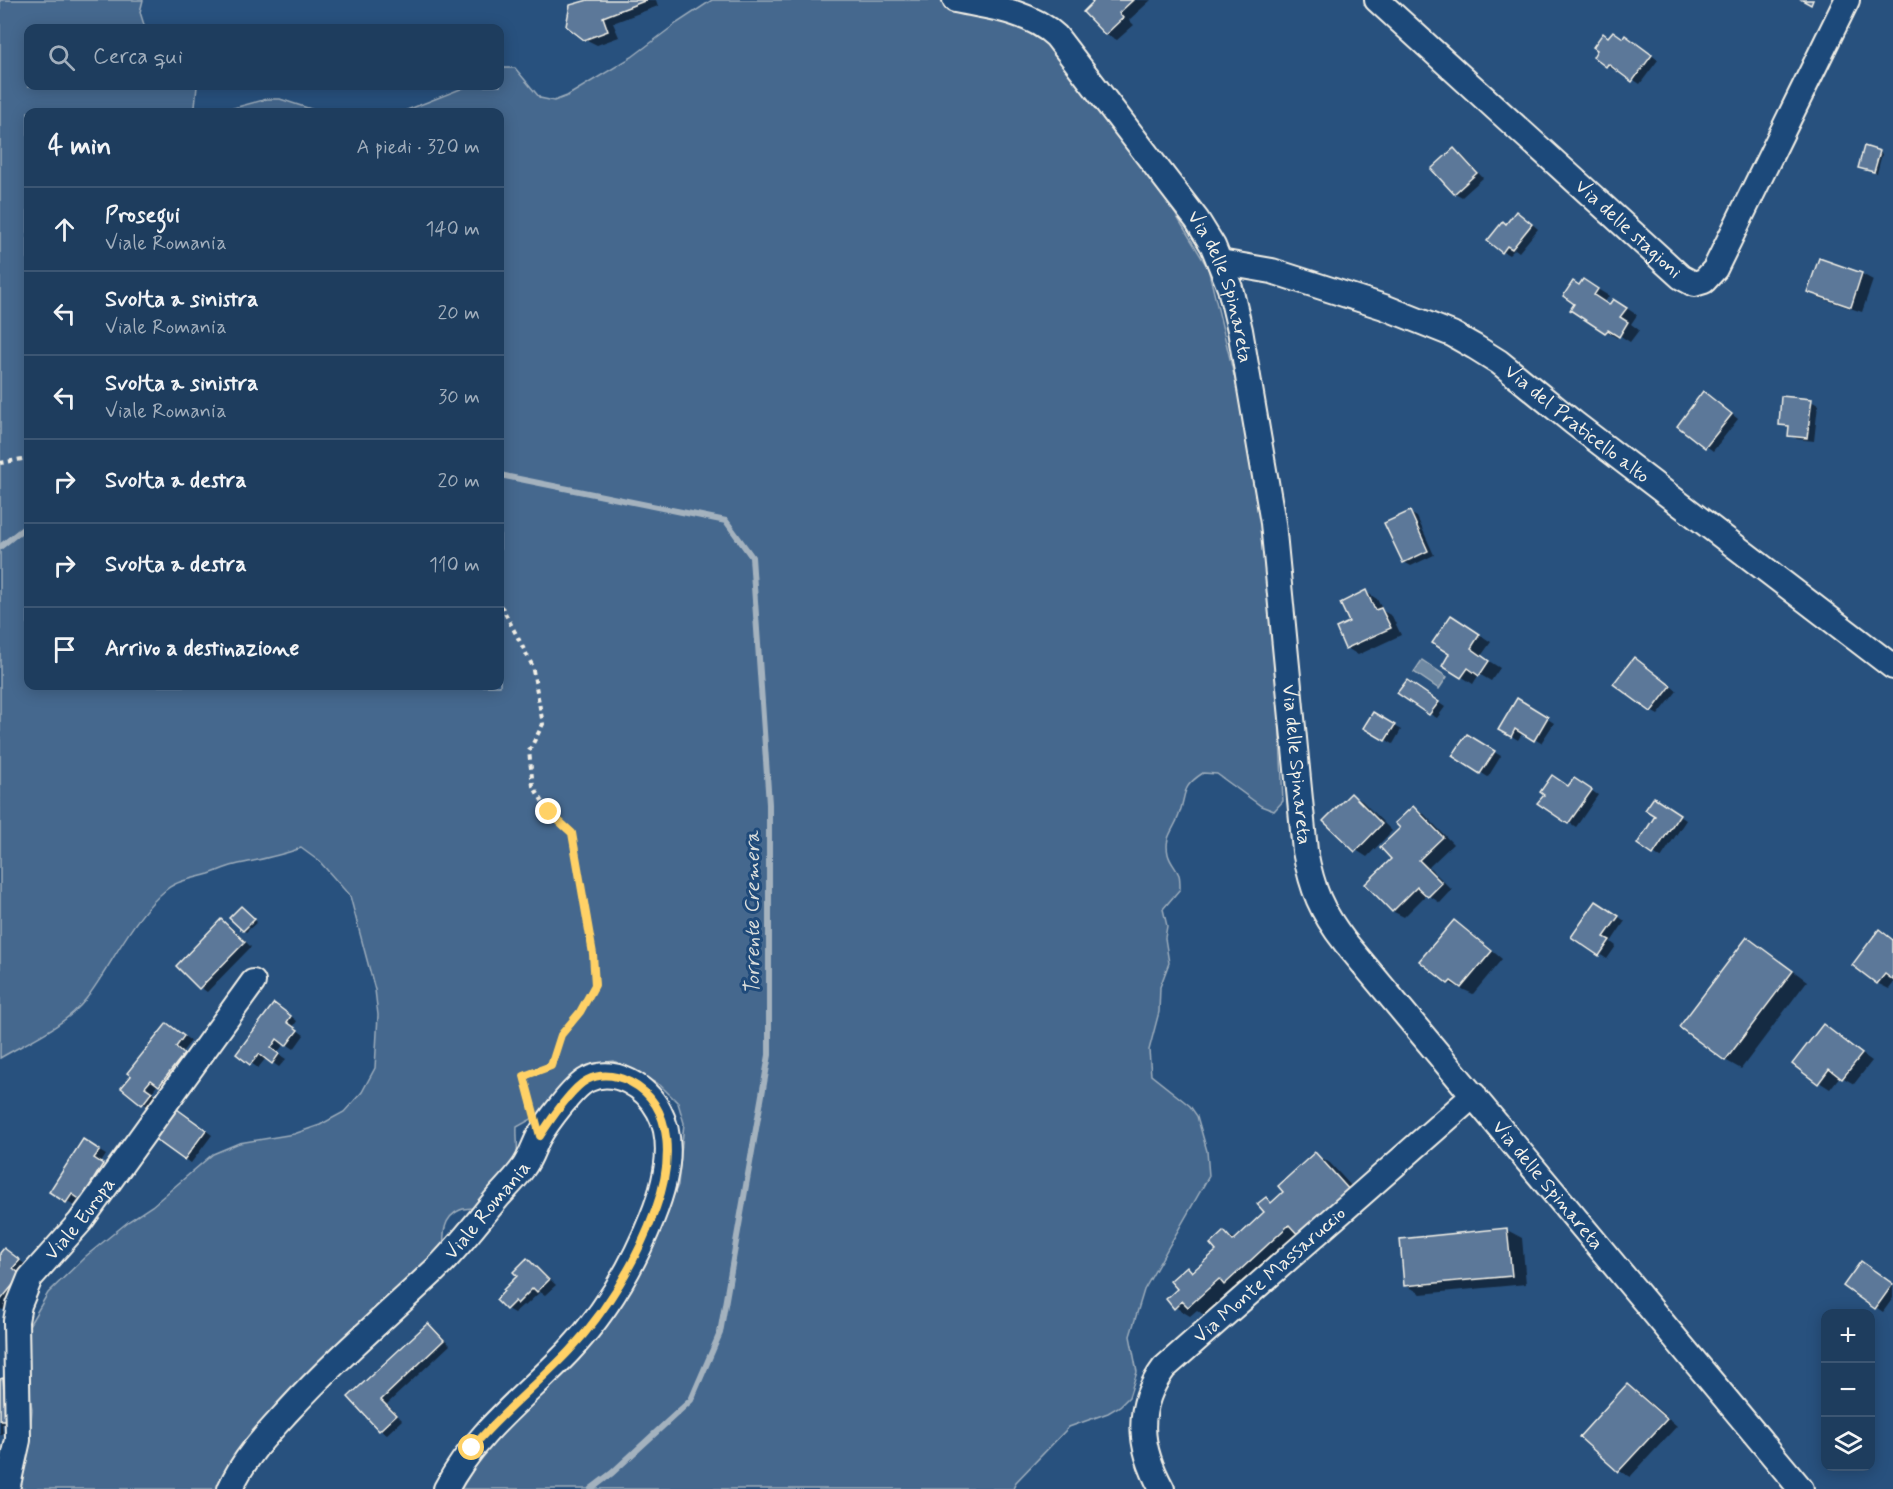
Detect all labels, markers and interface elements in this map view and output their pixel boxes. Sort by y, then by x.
search box [24,24,504,90]
icon: search [45,41,78,74]
text: Cerca qui [93,43,183,71]
text: 4 min [48,130,111,164]
text: A piedi · 320 m [356,134,480,161]
street label: Via delle stagioni [1569,173,1688,285]
text: Prosegui [105,202,180,230]
street label: Via delle Spinareta [1181,205,1259,365]
icon: ahead [48,213,81,246]
text: 140 m [426,216,480,243]
text: Viale Romania [105,230,227,257]
text: Svolta a sinistra [105,286,259,314]
icon: left [48,297,81,330]
text: 20 m [437,300,480,327]
text: Viale Romania [105,314,227,341]
street label: Via del Praticello alto [1499,358,1655,490]
text: Svolta a sinistra [105,370,259,398]
icon: left [48,381,81,414]
text: 30 m [438,384,480,411]
text: Viale Romania [105,398,227,425]
icon: right [48,465,81,498]
text: Svolta a destra [105,467,247,495]
text: 20 m [437,468,480,495]
icon: right [48,549,81,582]
text: Svolta a destra [105,551,247,579]
text: 110 m [429,552,480,579]
icon: arrive [48,633,81,666]
text: Arrivo a destinazione [105,635,299,663]
street label: Via delle Spinareta [1275,683,1318,846]
route end [535,798,561,824]
water label: Torrente Cremera [739,830,767,995]
street label: Via delle Spinareta [1486,1115,1610,1256]
street label: Viale Romania [438,1155,537,1266]
street label: Viale Europa [38,1172,121,1267]
street label: Via Monte Massaruccio [1187,1200,1352,1350]
map controls [1821,1309,1875,1471]
button: + [1821,1309,1875,1363]
button: − [1821,1363,1875,1417]
button: layers [1821,1417,1875,1471]
route start [458,1434,484,1460]

